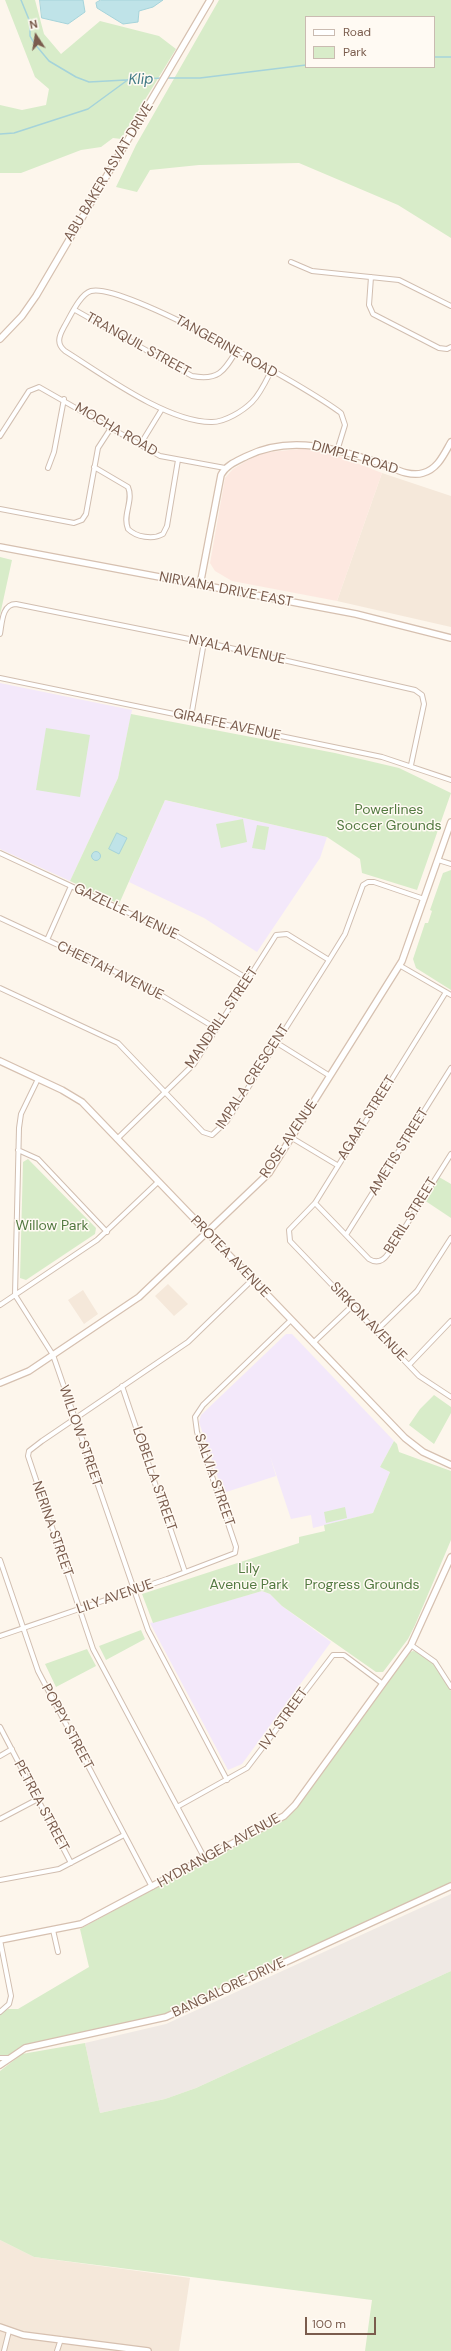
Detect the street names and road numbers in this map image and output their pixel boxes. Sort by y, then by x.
street label: ABU BAKER ASVAT DRIVE [61,99,157,245]
street label: TRANQUIL STREET [83,309,193,381]
street label: TANGERINE ROAD [172,312,280,382]
street label: MOCHA ROAD [72,400,160,460]
street label: DIMPLE ROAD [310,438,400,478]
street label: NIRVANA DRIVE EAST [158,569,294,611]
street label: NYALA AVENUE [187,632,287,668]
street label: GIRAFFE AVENUE [171,705,283,745]
street label: GAZELLE AVENUE [71,880,181,944]
street label: CHEETAH AVENUE [54,938,166,1004]
street label: MANDRILL STREET [182,964,262,1072]
street label: IMPALA CRESCENT [213,1021,293,1133]
street label: AGAAT STREET [334,1073,400,1163]
street label: ROSE AVENUE [257,1097,321,1181]
street label: AMETIS STREET [365,1105,433,1199]
street label: BERIL STREET [381,1175,441,1257]
street label: PROTEA AVENUE [187,1212,273,1302]
street label: SIRKON AVENUE [326,1279,410,1365]
street label: WILLOW STREET [55,1383,105,1489]
street label: LOBELLA STREET [128,1425,180,1533]
street label: SALVIA STREET [190,1432,238,1528]
street label: NERINA STREET [28,1479,76,1579]
street label: LILY AVENUE [74,1576,156,1618]
street label: POPPY STREET [37,1681,97,1773]
street label: IVY STREET [256,1685,312,1753]
street label: PETREA STREET [10,1758,72,1854]
street label: HYDRANGEA AVENUE [155,1810,283,1892]
street label: BANGALORE DRIVE [170,1954,288,2022]

